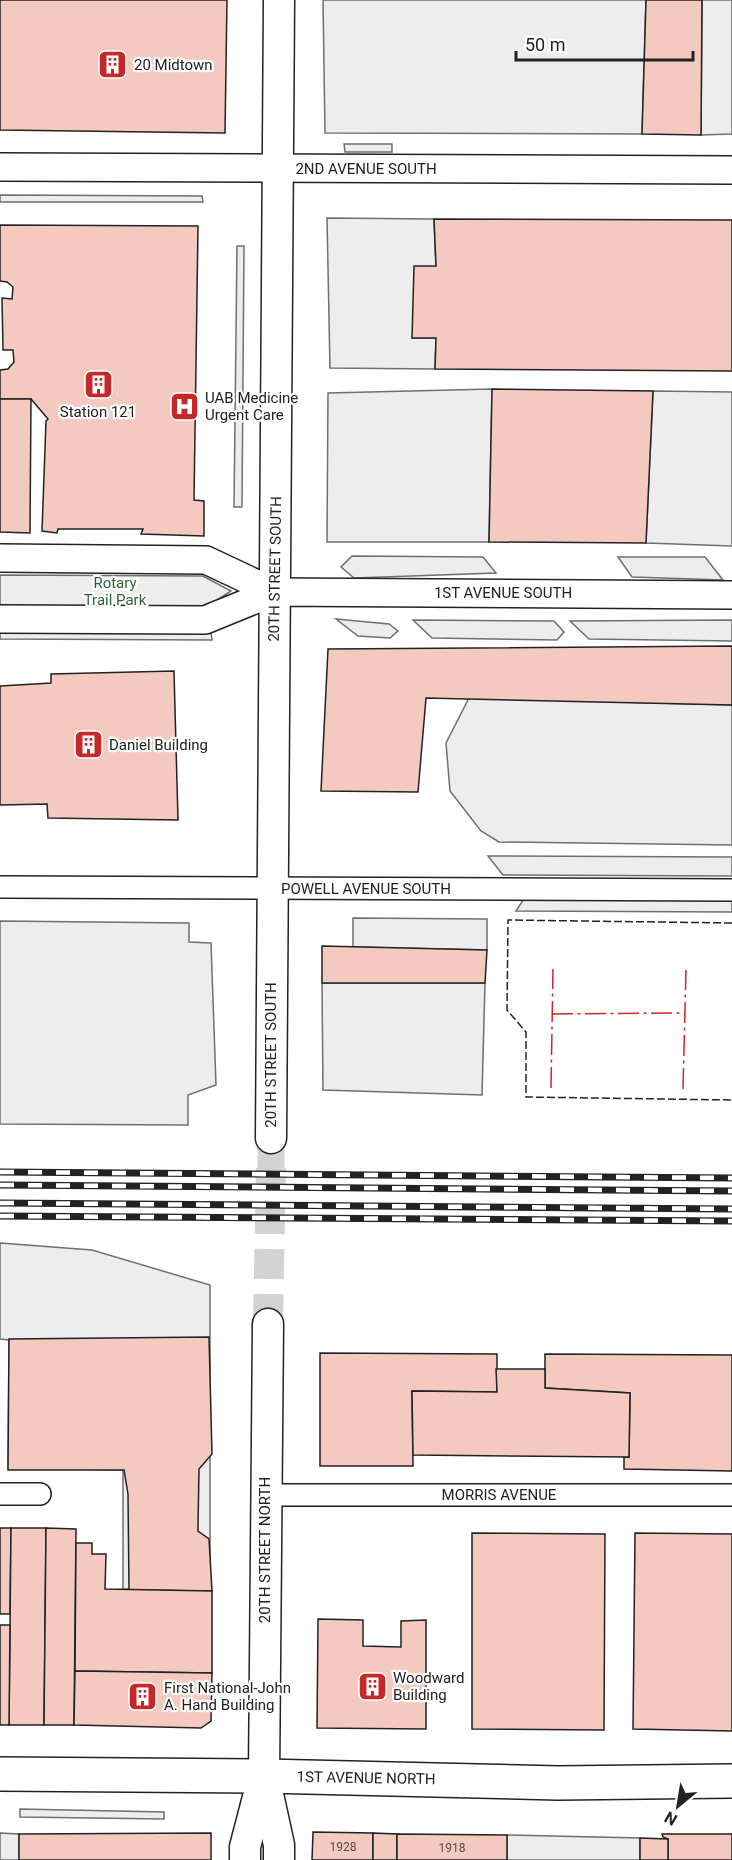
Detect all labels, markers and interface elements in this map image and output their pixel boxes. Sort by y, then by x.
scale bar [516,24,693,62]
text: 50 m [525,34,565,55]
building icon: 20 Midtown [97,49,129,81]
place label: 20 Midtown [134,56,213,74]
street label: 2ND AVENUE SOUTH [295,160,437,178]
building icon: Station 121 [82,369,114,401]
place label: UAB Medicine Urgent Care [205,389,298,424]
hospital icon: UAB Medicine Urgent Care [168,391,200,423]
place label: Station 121 [60,403,136,421]
street label: 20TH STREET SOUTH [265,496,285,642]
park label: Rotary Trail Park [84,574,147,609]
street label: 1ST AVENUE SOUTH [434,584,572,602]
building icon: Daniel Building [72,729,104,761]
place label: Daniel Building [109,736,208,754]
street label: POWELL AVENUE SOUTH [281,880,451,898]
street label: 20TH STREET SOUTH [262,982,280,1128]
street label: 20TH STREET NORTH [256,1477,274,1623]
street label: MORRIS AVENUE [442,1486,557,1504]
place label: Woodward Building [393,1669,464,1704]
building icon: Woodward Building [356,1671,388,1703]
place label: First National-John A. Hand Building [164,1679,291,1714]
building icon: First National-John A. Hand Building [127,1681,159,1713]
street label: 1ST AVENUE NORTH [296,1768,436,1788]
north arrow [648,1776,708,1836]
text: N [661,1808,680,1830]
house number: 1928 [330,1840,357,1854]
house number: 1918 [439,1841,466,1855]

